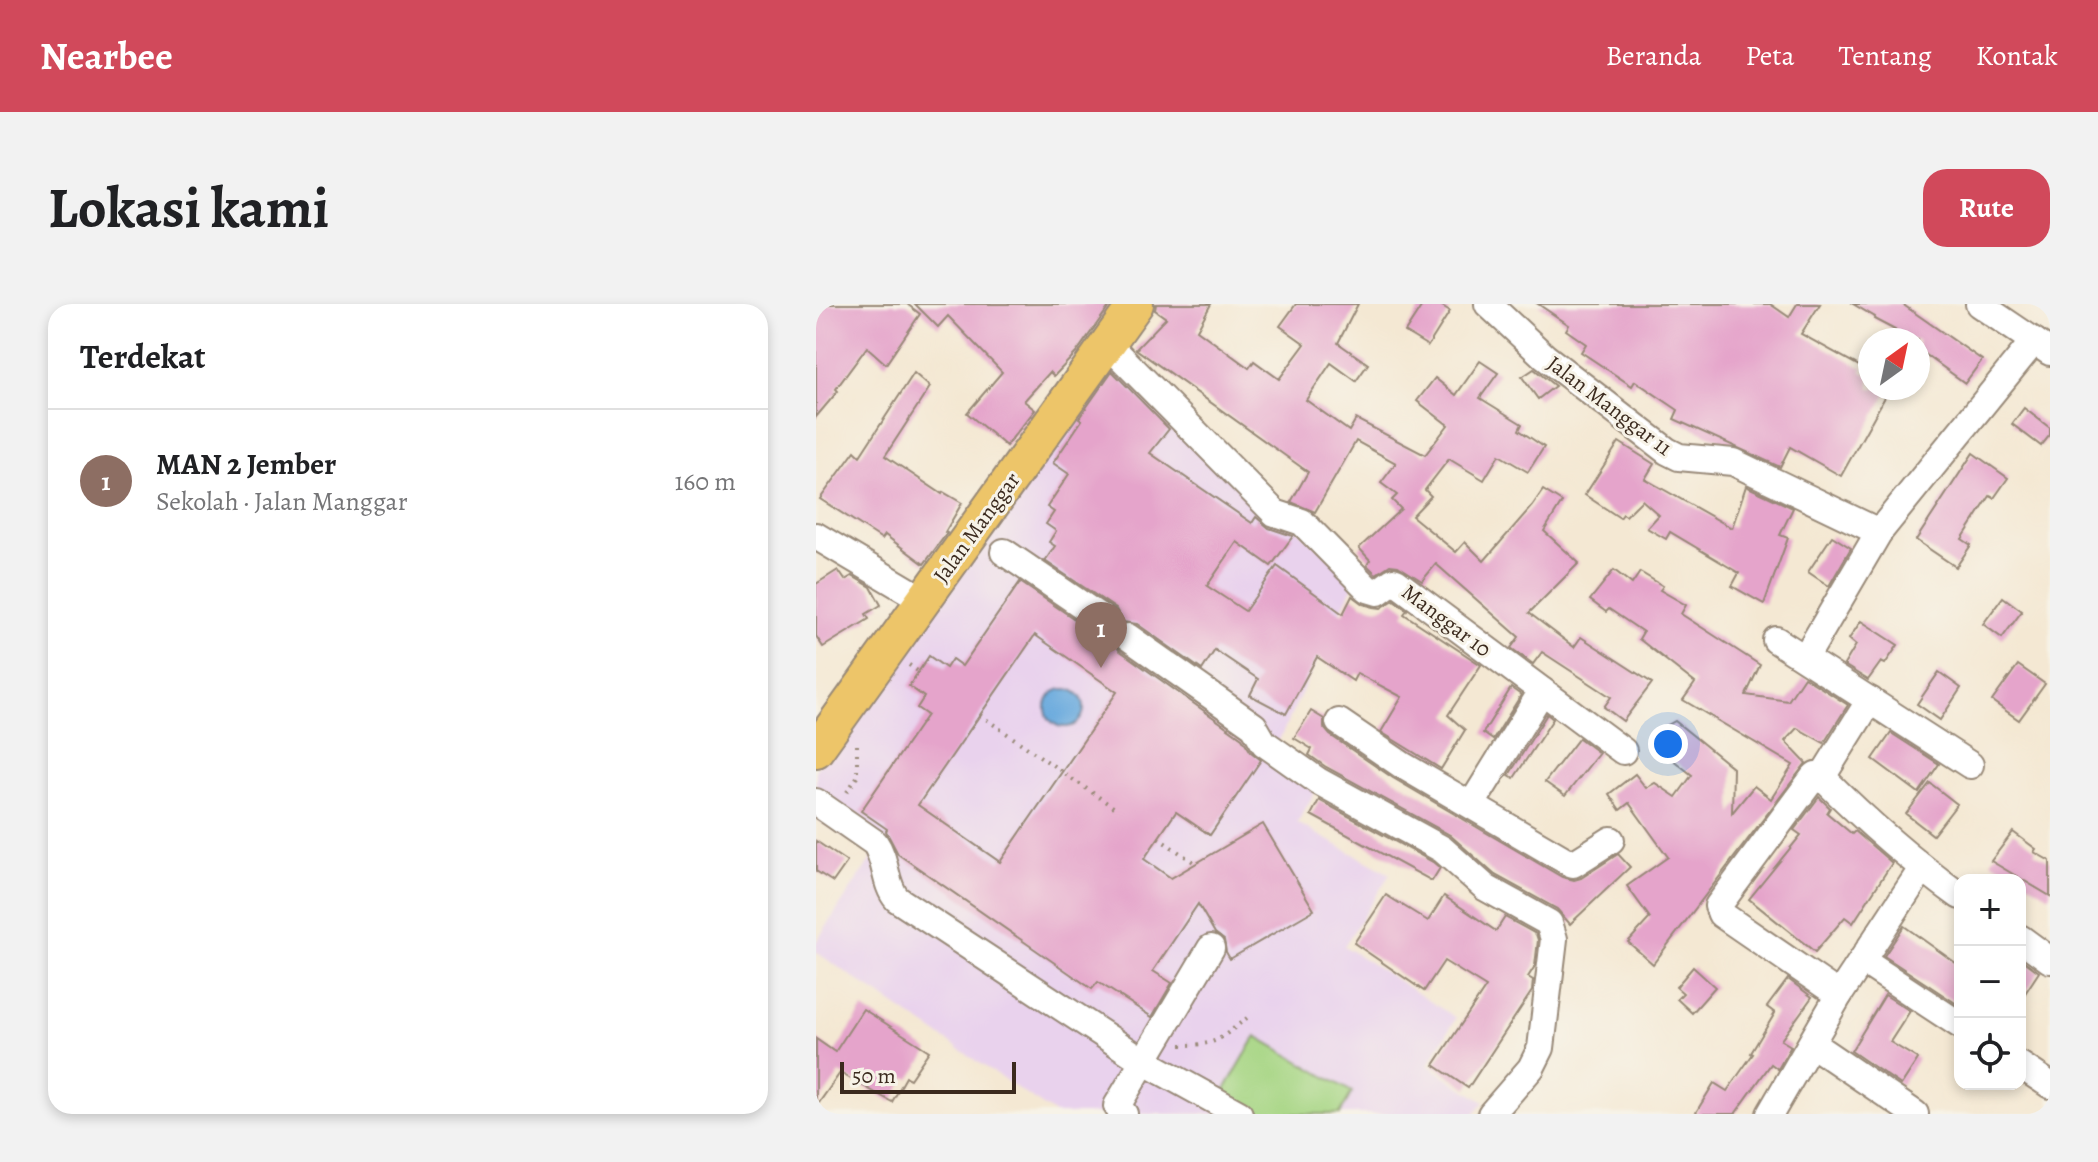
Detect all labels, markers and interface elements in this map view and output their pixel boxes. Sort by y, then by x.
text: Nearbee [40,30,173,82]
text: Beranda [1606,37,1702,75]
text: Peta [1746,37,1795,75]
text: Tentang [1839,37,1932,75]
text: Kontak [1976,37,2058,75]
button: Rute [1923,169,2050,247]
text: Lokasi kami [48,170,329,246]
north arrow [1858,328,1930,400]
text: Terdekat [80,333,206,380]
street label: Jalan Manggar 11 [1541,349,1678,463]
text: MAN 2 Jember [156,444,336,484]
text: 1 [101,464,111,499]
text: 160 m [674,464,736,499]
street label: Jalan Manggar [926,466,1027,589]
text: Sekolah · Jalan Manggar [156,484,408,519]
street label: Manggar 10 [1396,577,1497,664]
pin: 1 [1075,602,1127,668]
your location [1648,724,1688,764]
map controls [1954,874,2026,1090]
button: + [1954,874,2026,946]
button: − [1954,946,2026,1018]
button: locate [1954,1018,2026,1090]
scale bar [840,1058,1016,1094]
text: 50 m [852,1061,896,1091]

